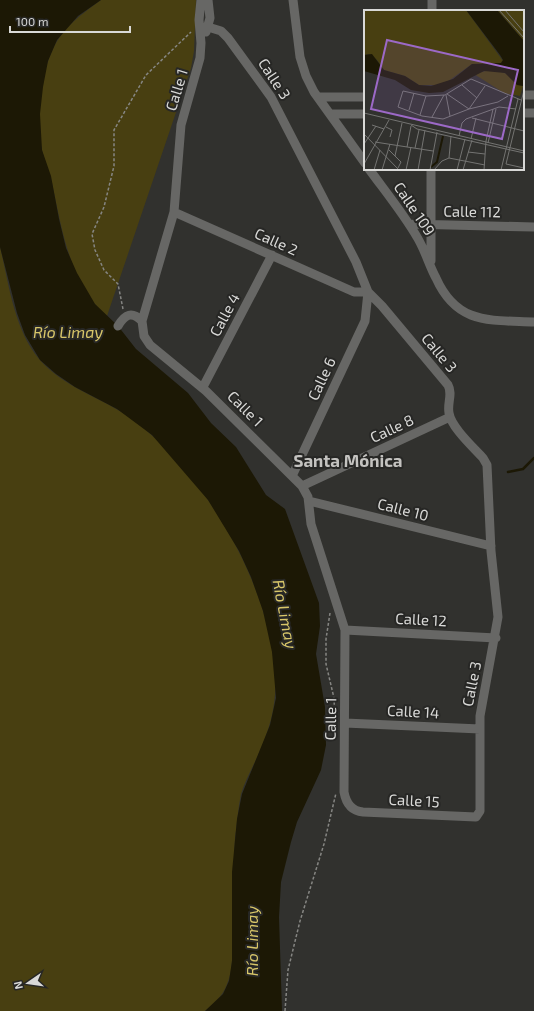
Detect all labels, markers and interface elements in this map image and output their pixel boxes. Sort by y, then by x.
scale bar [10,8,130,34]
inset map [364,10,524,170]
text: 100 m [16,14,48,28]
street label: Calle 3 [255,55,295,102]
street label: Calle 1 [161,66,191,113]
street label: Calle 109 [390,178,439,239]
street label: Calle 112 [443,202,501,221]
street label: Calle 2 [252,224,301,259]
street label: Calle 4 [205,290,243,339]
water label: Río Limay [33,322,103,342]
street label: Calle 3 [418,329,461,376]
street label: Calle 6 [303,354,339,403]
street label: Calle 1 [224,387,267,430]
street label: Calle 8 [367,410,416,446]
district label: Santa Mónica [293,450,403,470]
street label: Calle 10 [376,494,431,524]
water label: Río Limay [268,578,302,651]
street label: Calle 12 [395,609,447,629]
street label: Calle 3 [458,660,484,708]
street label: Calle 1 [321,697,339,741]
street label: Calle 14 [386,701,440,721]
street label: Calle 15 [388,790,440,810]
water label: Río Limay [242,906,262,976]
north arrow [8,963,48,1003]
text: N [11,980,25,991]

